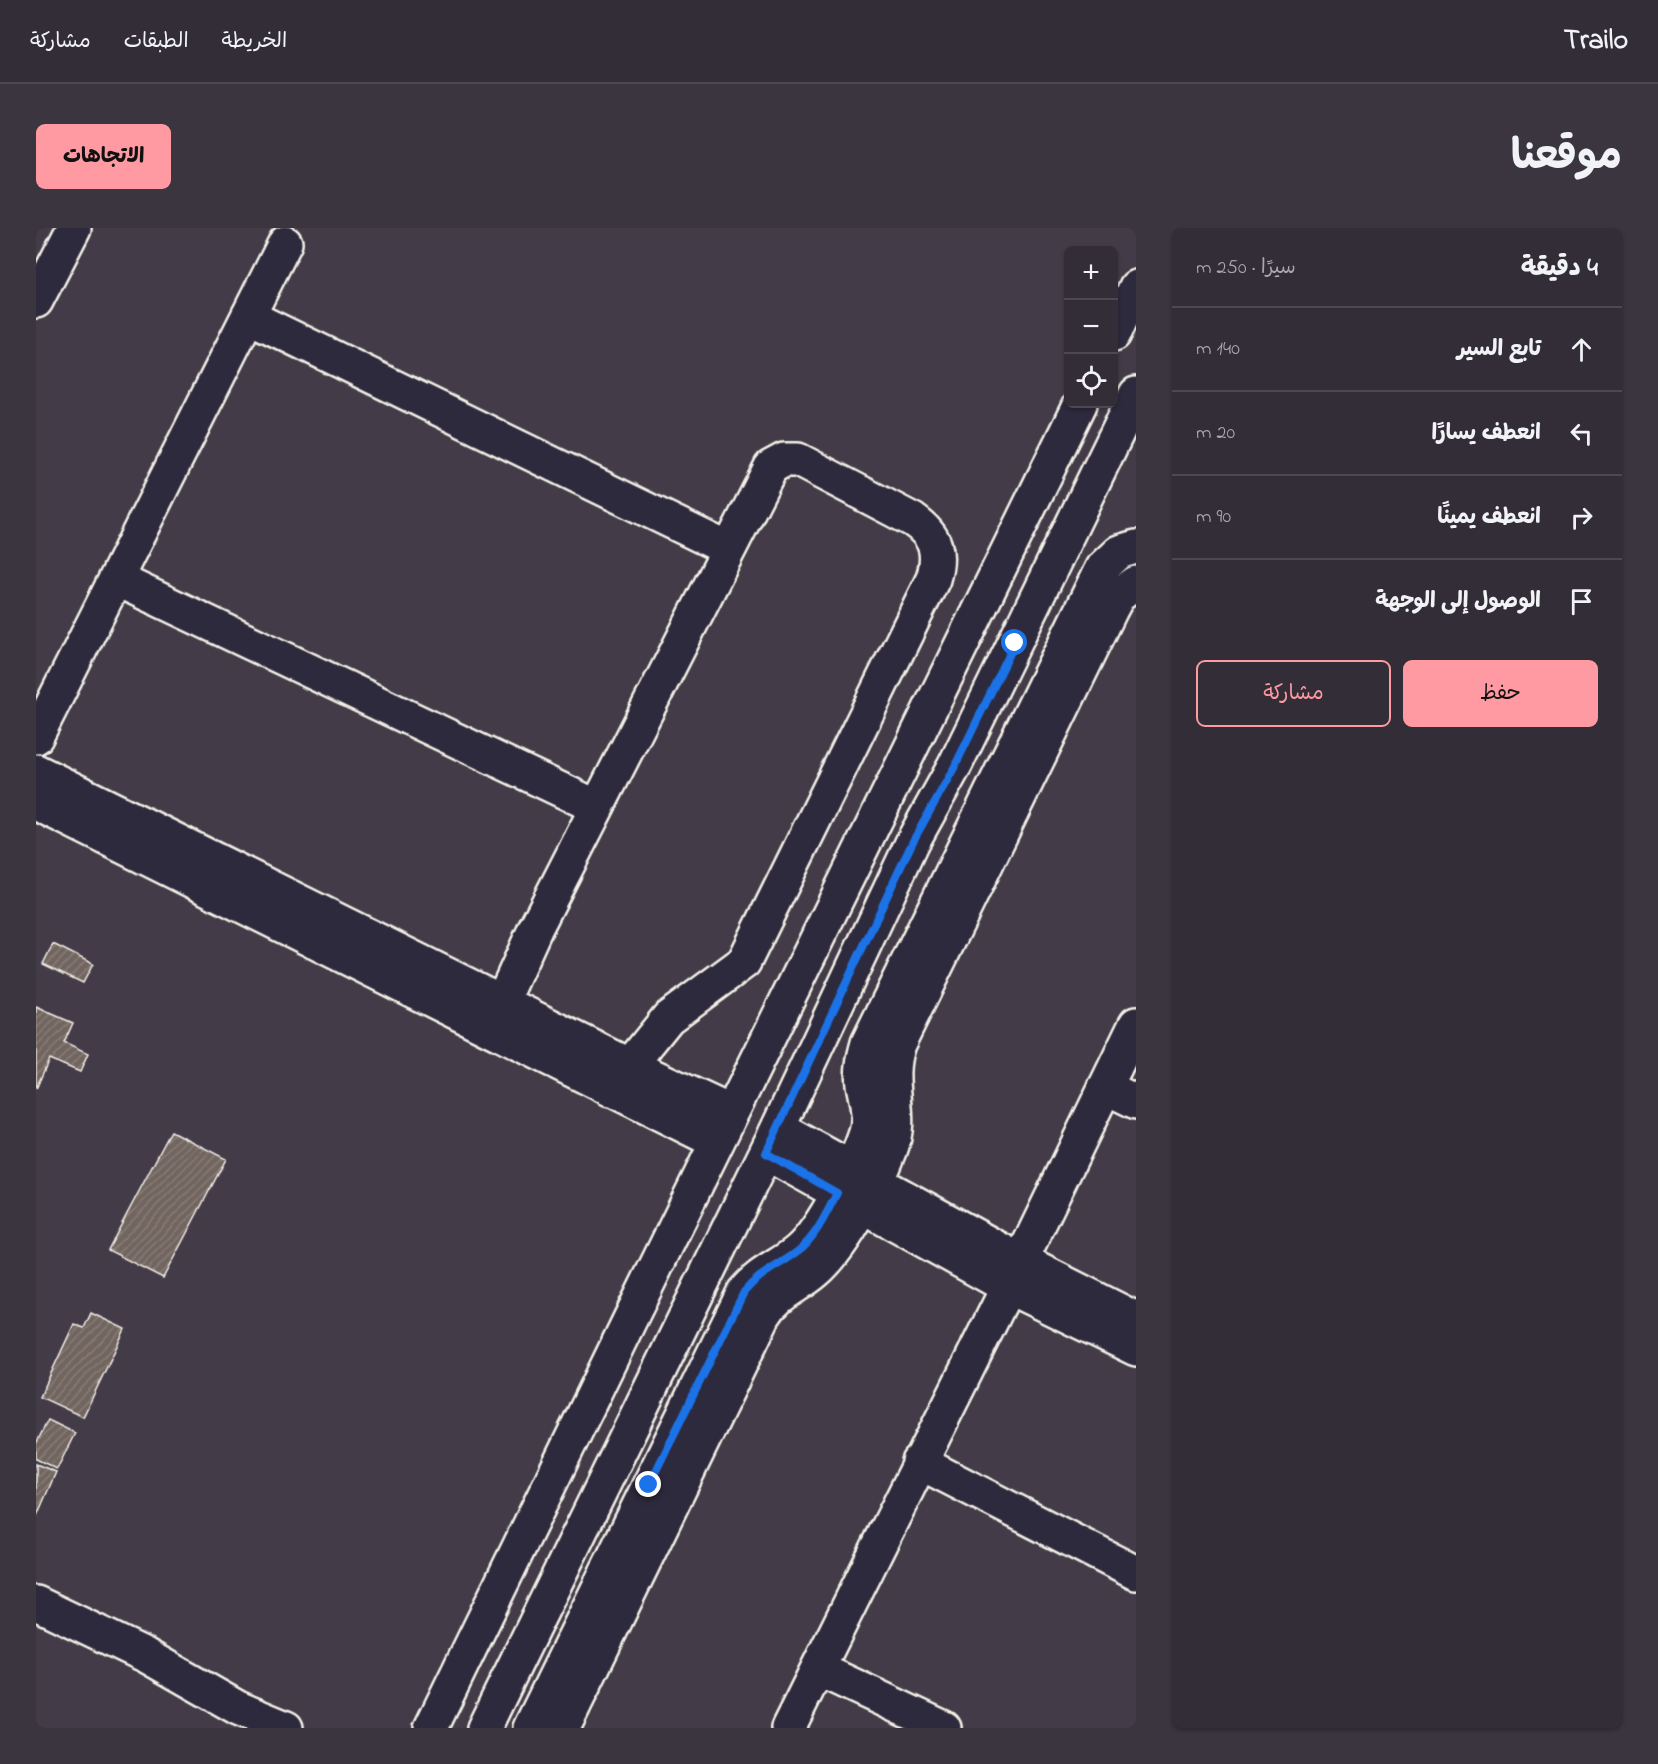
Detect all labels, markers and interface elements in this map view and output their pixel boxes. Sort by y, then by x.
text: Trailo [1564,21,1628,62]
text: مشاركة [30,27,91,57]
text: الطبقات [124,27,189,57]
text: الخريطة [222,27,287,57]
button: الاتجاهات [36,124,171,189]
text: موقعنا [1511,127,1622,188]
map controls [1064,246,1118,408]
button: + [1064,246,1118,300]
text: 4 دقيقة [1521,250,1598,288]
text: سيرًا · 250 m [1196,254,1296,283]
button: − [1064,300,1118,354]
icon: ahead [1565,333,1598,366]
text: تابع السير [1457,334,1541,366]
text: 140 m [1196,335,1240,364]
button: locate [1064,354,1118,408]
icon: left [1565,417,1598,450]
text: انعطف يسارًا [1432,418,1541,450]
text: 20 m [1196,419,1235,448]
icon: right [1565,501,1598,534]
text: انعطف يمينًا [1437,502,1541,534]
text: 90 m [1196,503,1231,532]
icon: arrive [1565,585,1598,618]
text: الوصول إلى الوجهة [1375,586,1541,618]
route start [1001,629,1027,655]
button: مشاركة [1196,660,1391,727]
button: حفظ [1403,660,1598,727]
route end [635,1471,661,1497]

